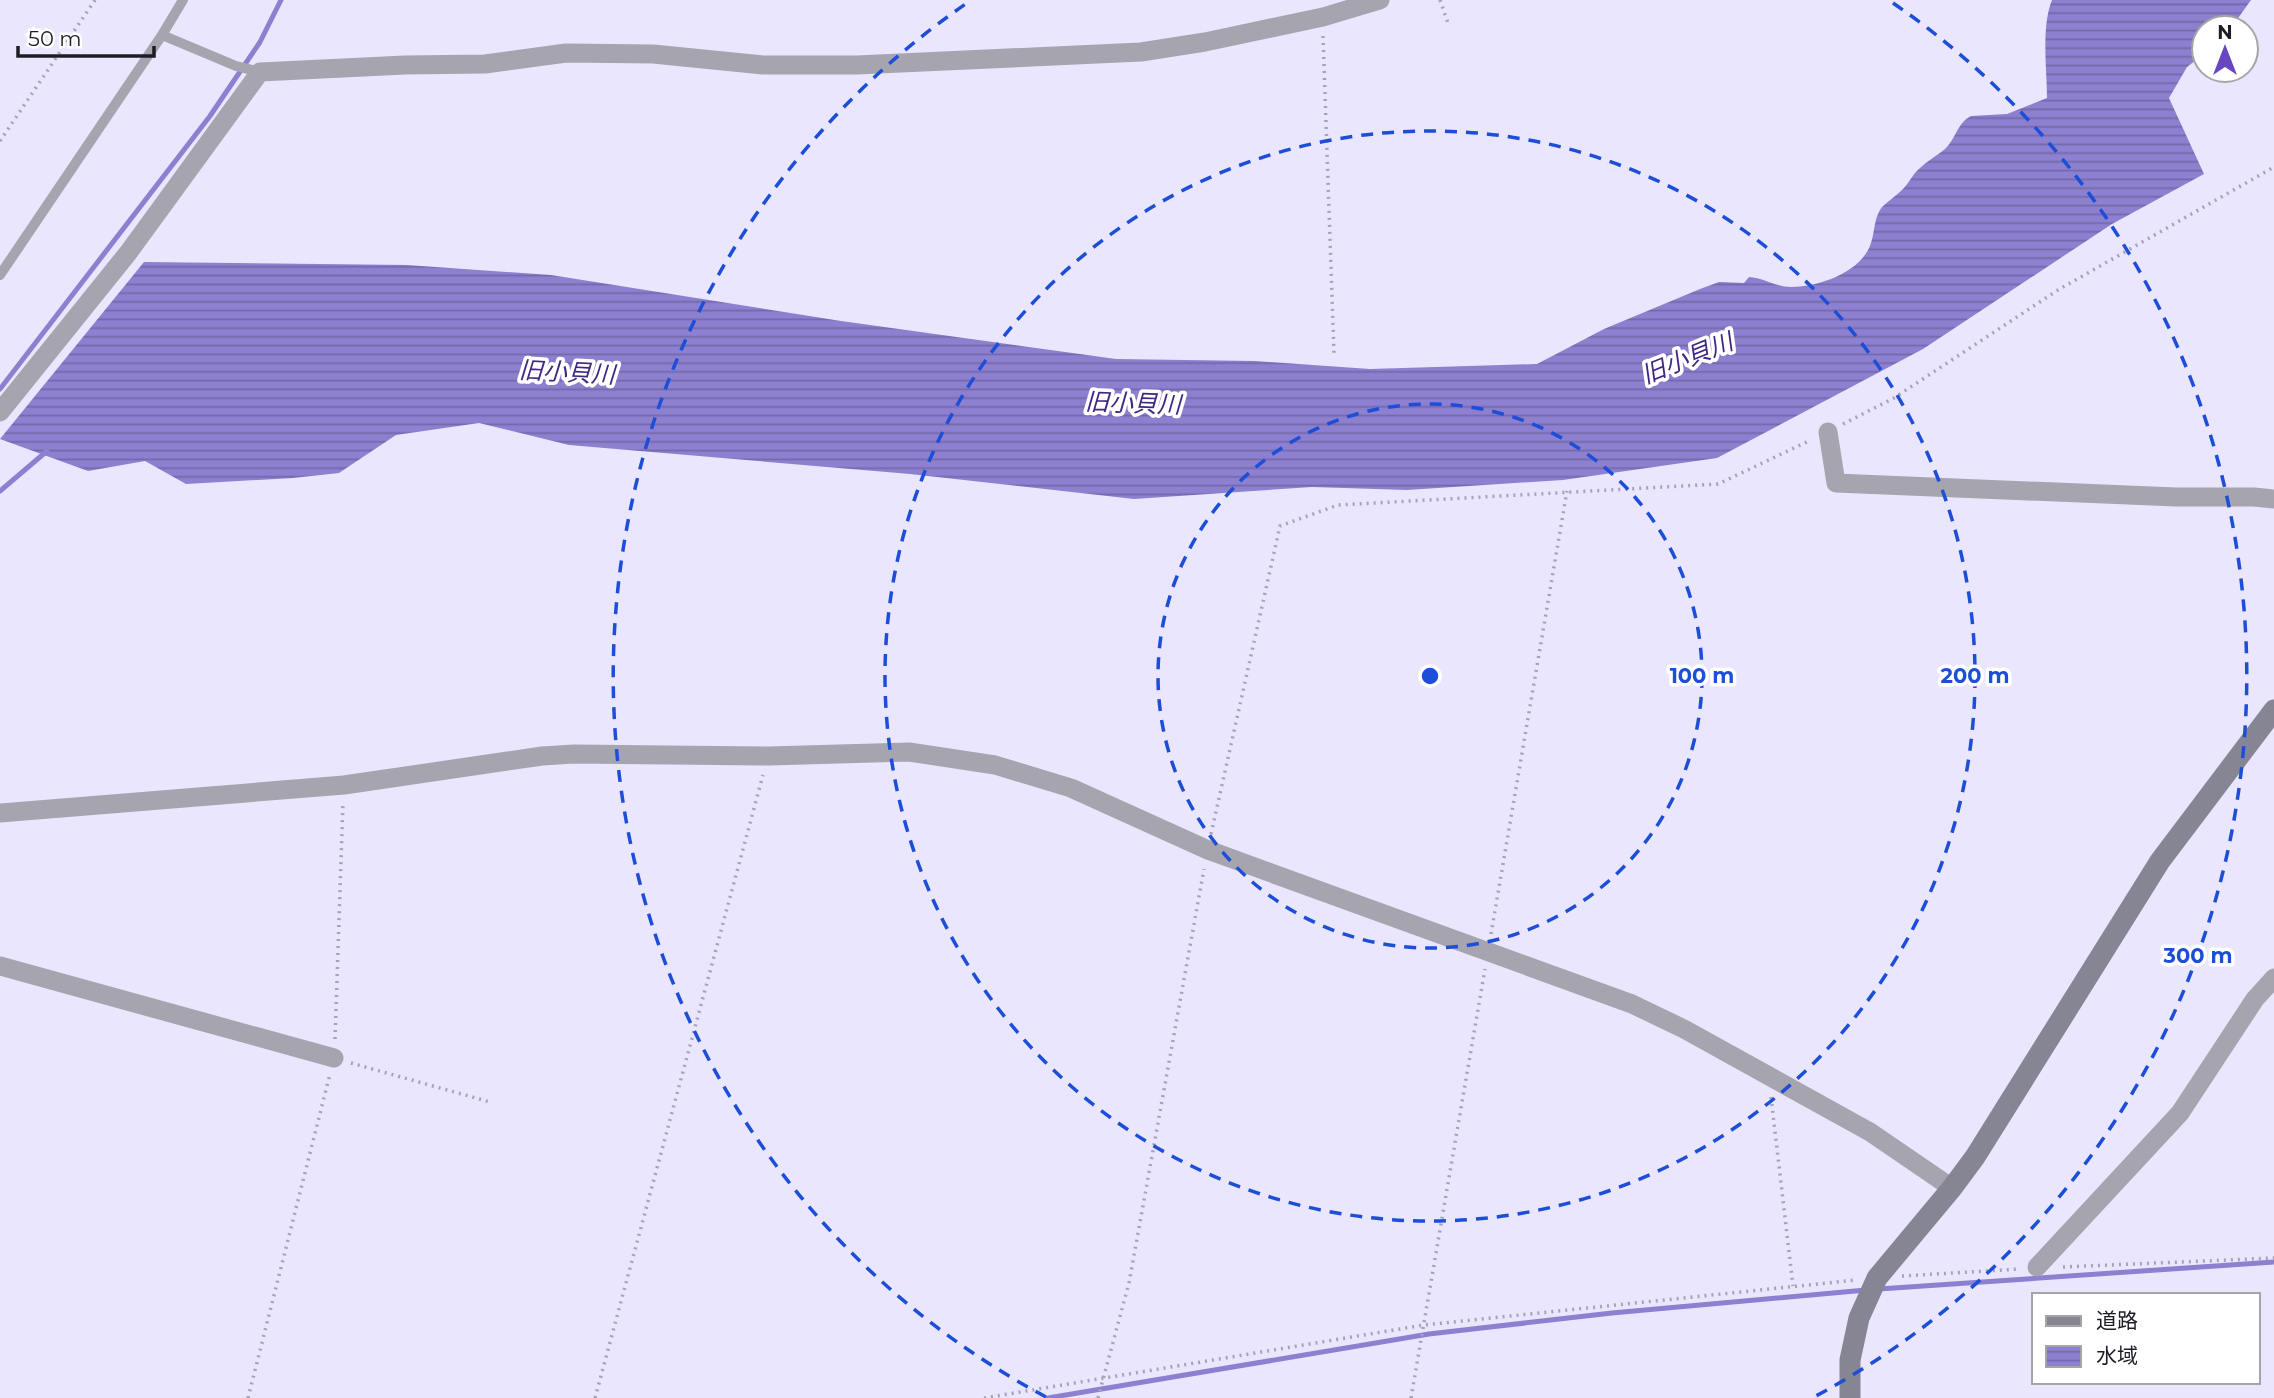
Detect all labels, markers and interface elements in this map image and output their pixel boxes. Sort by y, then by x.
scale bar [18,14,154,58]
north arrow [2190,14,2260,84]
text: N [2217,21,2233,44]
text: 50 m [28,26,82,51]
water label: 旧小貝川 [1637,325,1740,389]
water label: 旧小貝川 [518,355,619,389]
water label: 旧小貝川 [1085,387,1184,419]
text: 100 m [1670,663,1734,688]
text: 200 m [1941,663,2009,688]
centre of rings [1418,664,1442,688]
text: 300 m [2163,943,2232,968]
legend [2032,1293,2260,1384]
text: 道路 [2096,1308,2138,1333]
text: 水域 [2096,1343,2138,1368]

